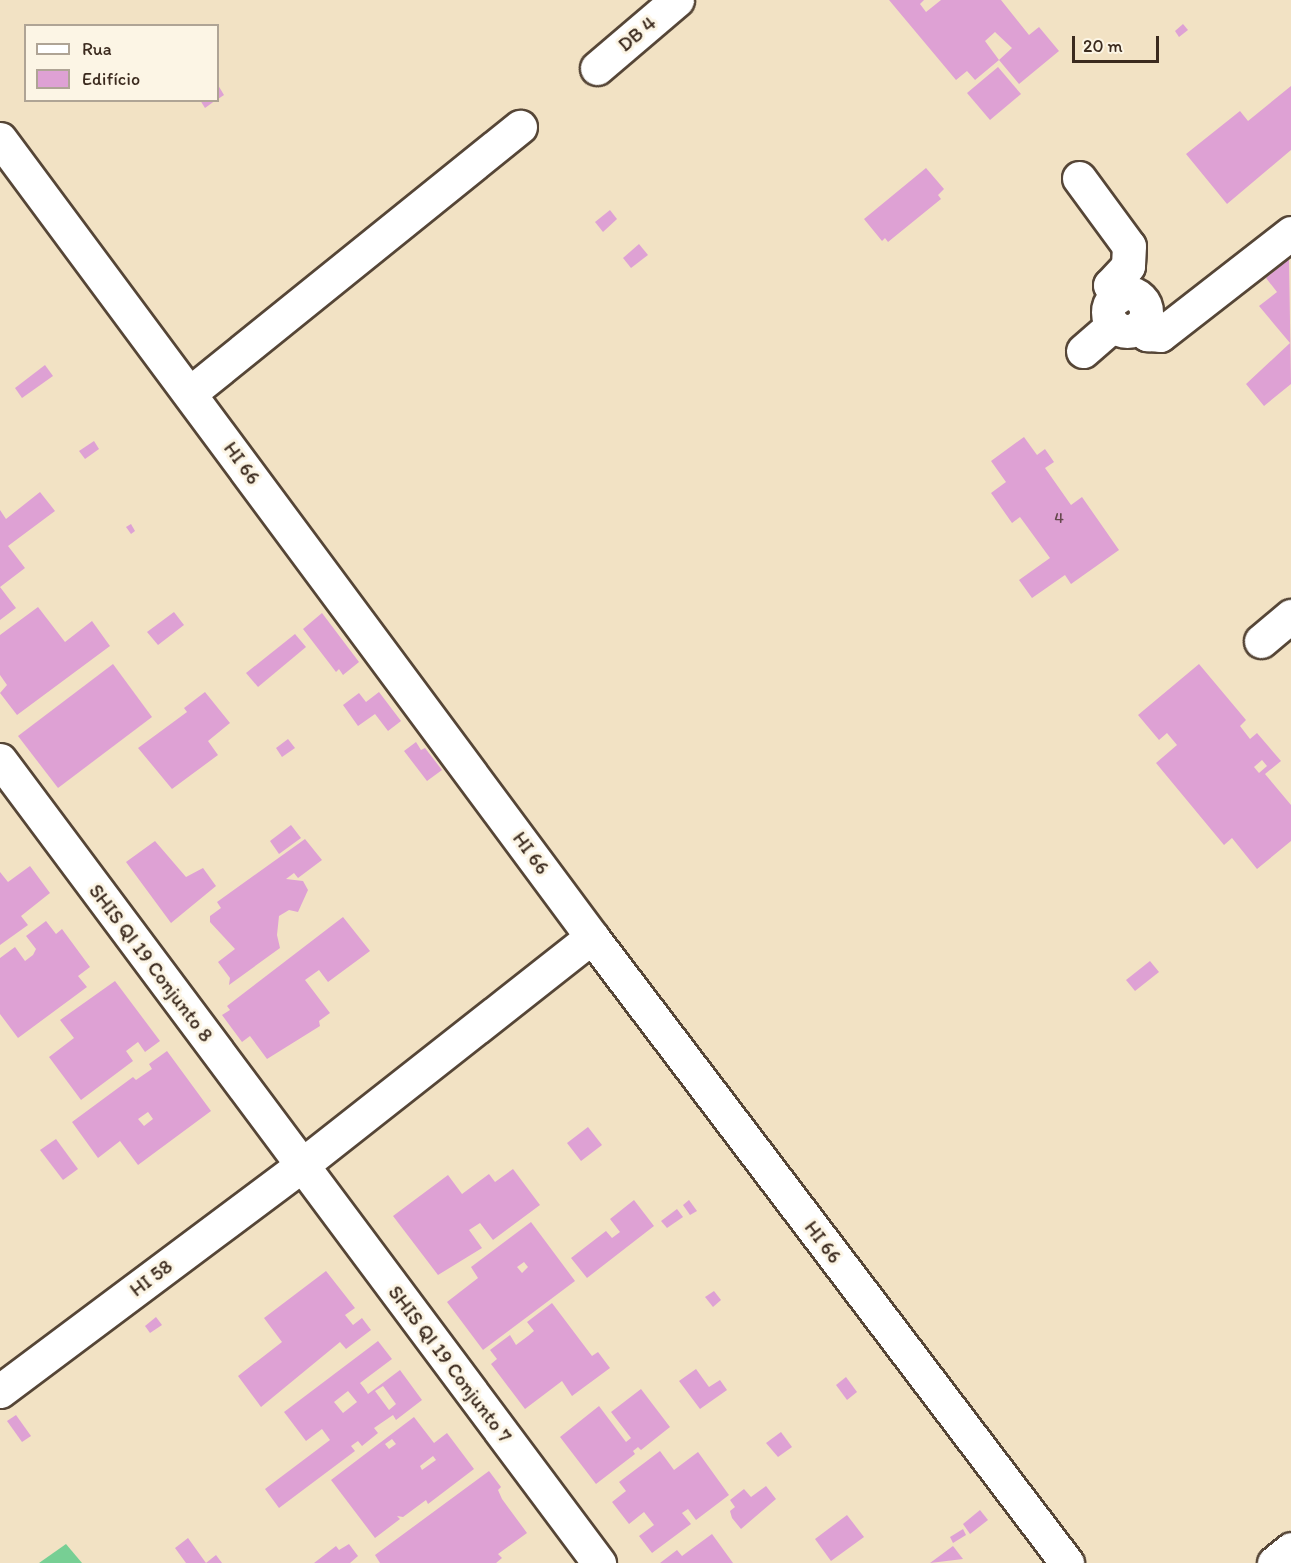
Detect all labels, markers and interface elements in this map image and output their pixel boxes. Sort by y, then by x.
street label: DB 4 [613,11,661,57]
legend [24,24,219,102]
scale bar [1075,24,1162,62]
text: 20 m [1083,35,1123,57]
text: Rua [82,38,112,60]
text: Edifício [82,68,140,90]
street label: HI 66 [218,437,266,489]
house number: 4 [1054,508,1064,528]
street label: HI 66 [507,827,555,879]
street label: SHIS QI 19 Conjunto 8 [83,878,219,1048]
street label: HI 66 [799,1216,847,1268]
street label: HI 58 [125,1254,177,1302]
street label: SHIS QI 19 Conjunto 7 [382,1280,518,1448]

